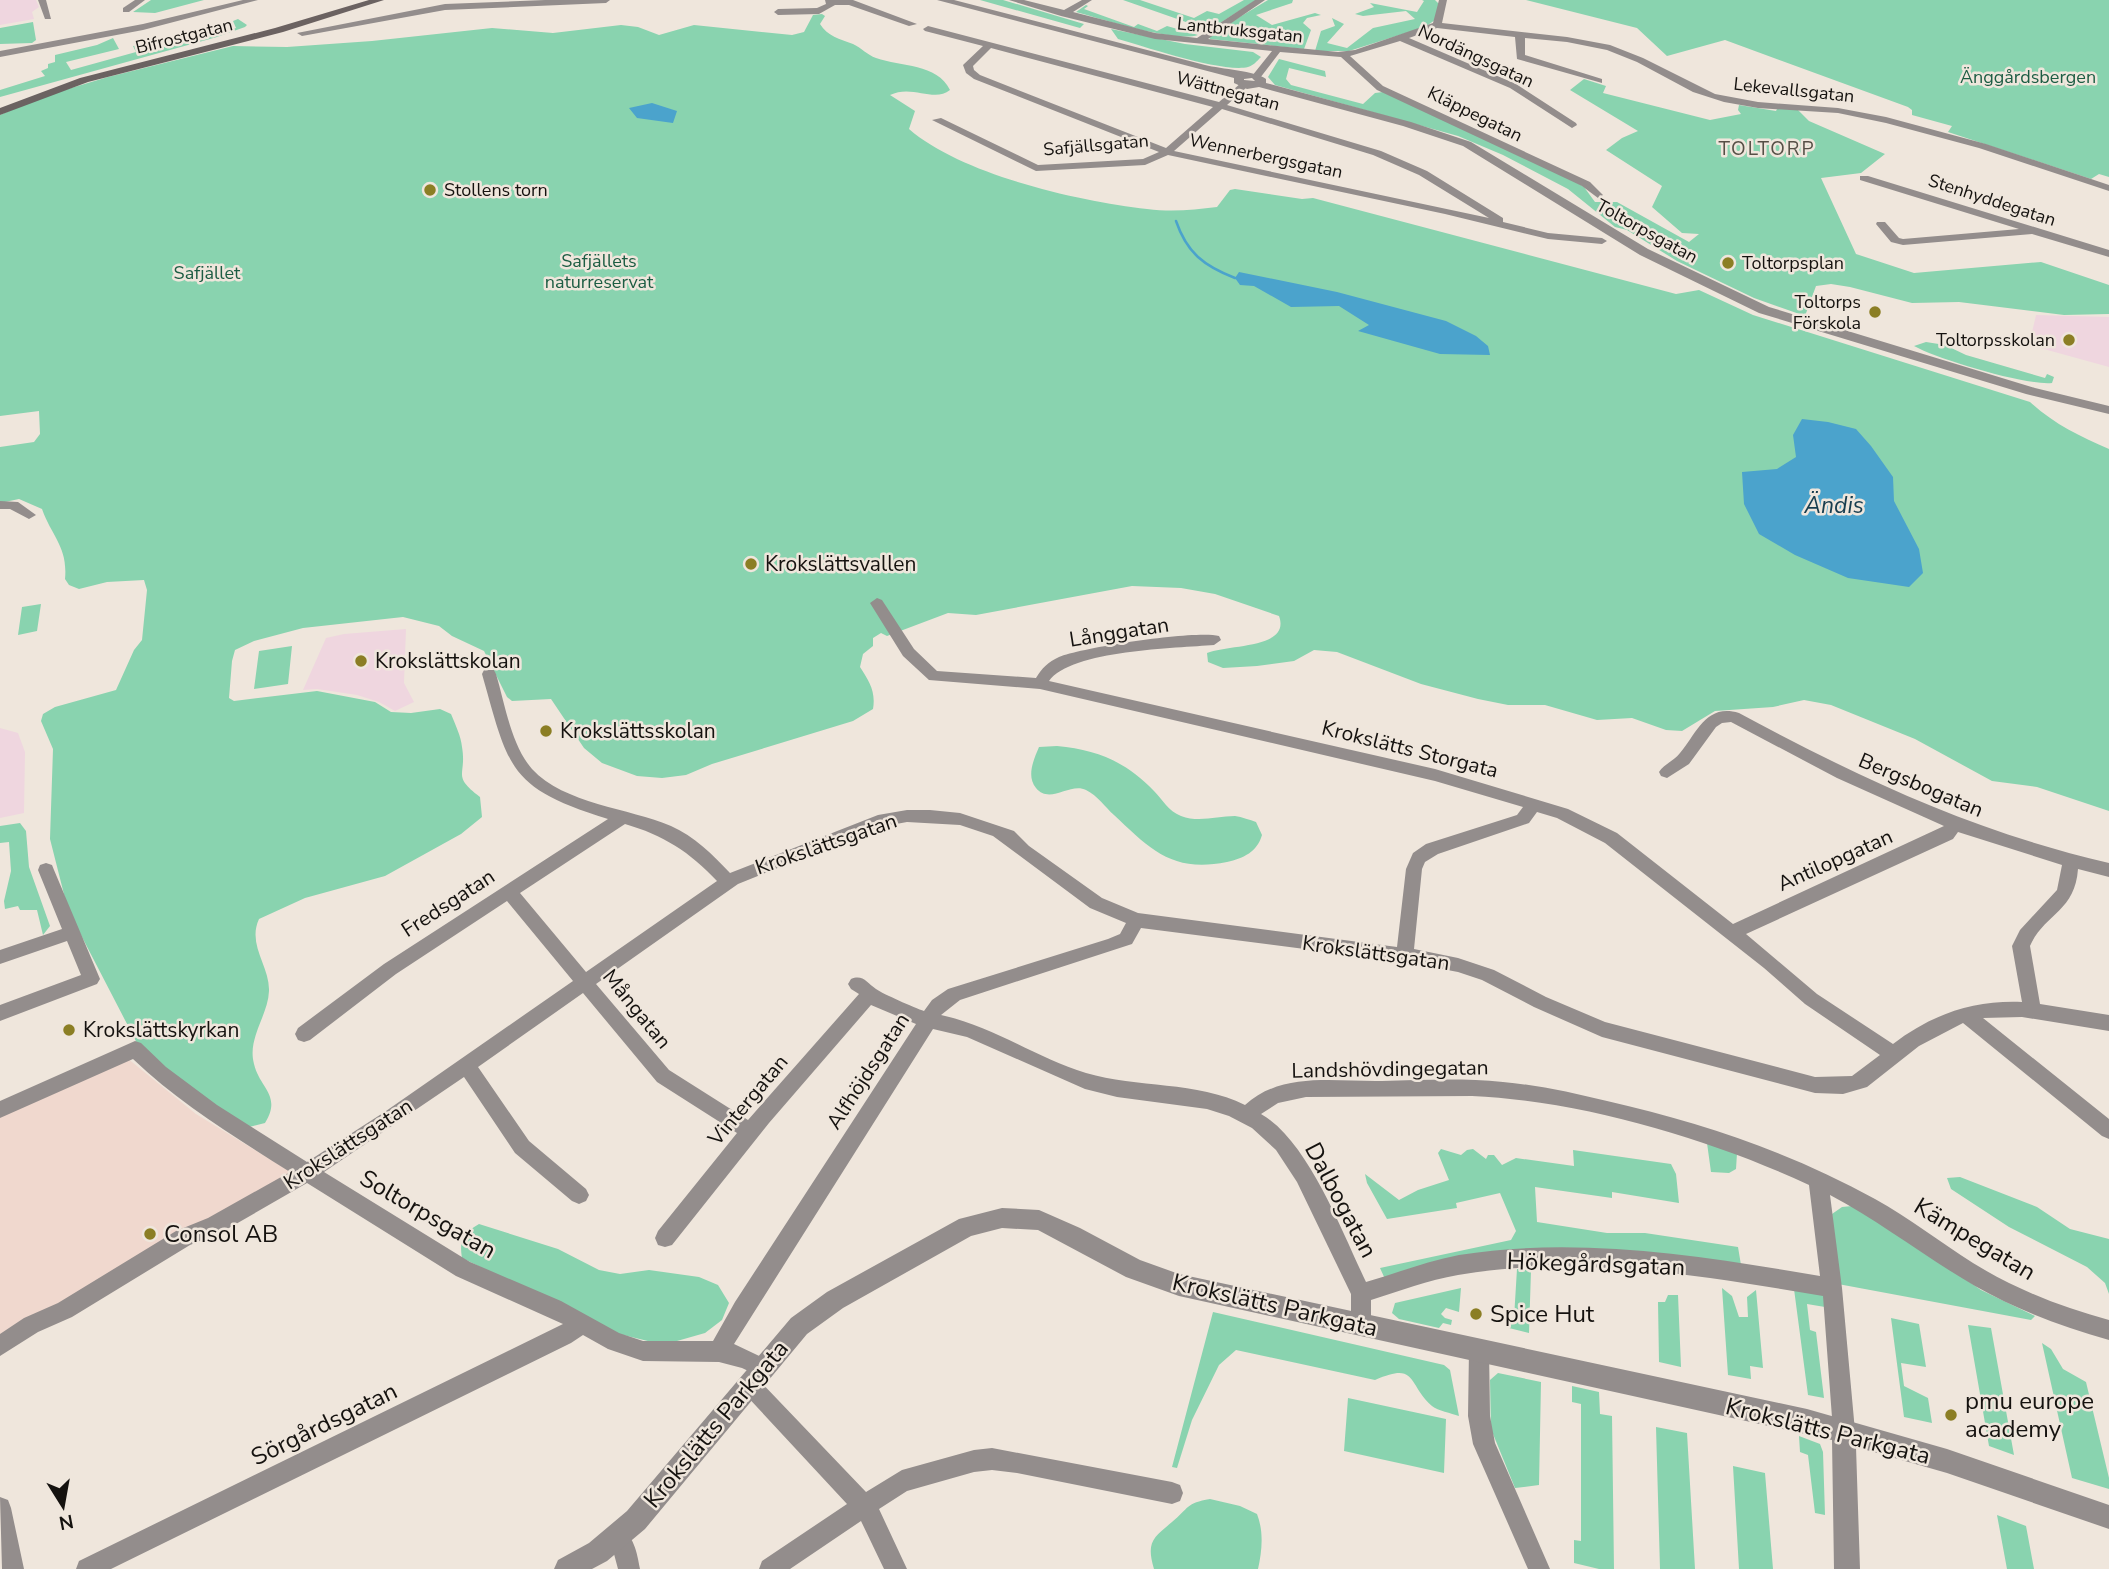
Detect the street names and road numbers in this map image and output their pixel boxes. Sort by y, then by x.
street label: Lantbruksgatan [1176,11,1304,49]
street label: Bifrostgatan [133,12,235,60]
street label: Nordängsgatan [1414,19,1538,93]
street label: Wättnegatan [1173,66,1283,116]
street label: Lekevallsgatan [1732,72,1856,108]
street label: Kläppegatan [1424,81,1526,147]
street label: Safjällsgatan [1042,128,1150,162]
street label: Wennerbergsgatan [1187,128,1345,184]
street label: Stenhyddegatan [1925,168,2059,232]
street label: Toltorpsgatan [1592,193,1702,269]
street label: Långgatan [1067,610,1171,654]
street label: Krokslätts Storgata [1319,714,1501,784]
street label: Bergsbogatan [1854,746,1988,824]
street label: Krokslättsgatan [751,807,901,881]
street label: Antilopgatan [1773,822,1897,898]
street label: Fredsgatan [396,862,500,944]
street label: Krokslättsgatan [1301,929,1451,977]
street label: Mångatan [596,963,678,1055]
street label: Alfhöjdsgatan [820,1008,916,1134]
street label: Vintergatan [701,1049,794,1152]
street label: Landshövdingegatan [1291,1053,1489,1085]
street label: Krokslättsgatan [278,1092,418,1196]
street label: Dalbogatan [1297,1137,1385,1263]
street label: Soltorpsgatan [354,1162,502,1266]
street label: Kämpegatan [1908,1190,2042,1288]
street label: Hökegårdsgatan [1506,1245,1686,1283]
street label: Krokslätts Parkgata [1169,1266,1381,1344]
street label: Krokslätts Parkgata [636,1333,796,1515]
street label: Sörgårdsgatan [246,1375,402,1473]
street label: Krokslätts Parkgata [1722,1390,1934,1472]

